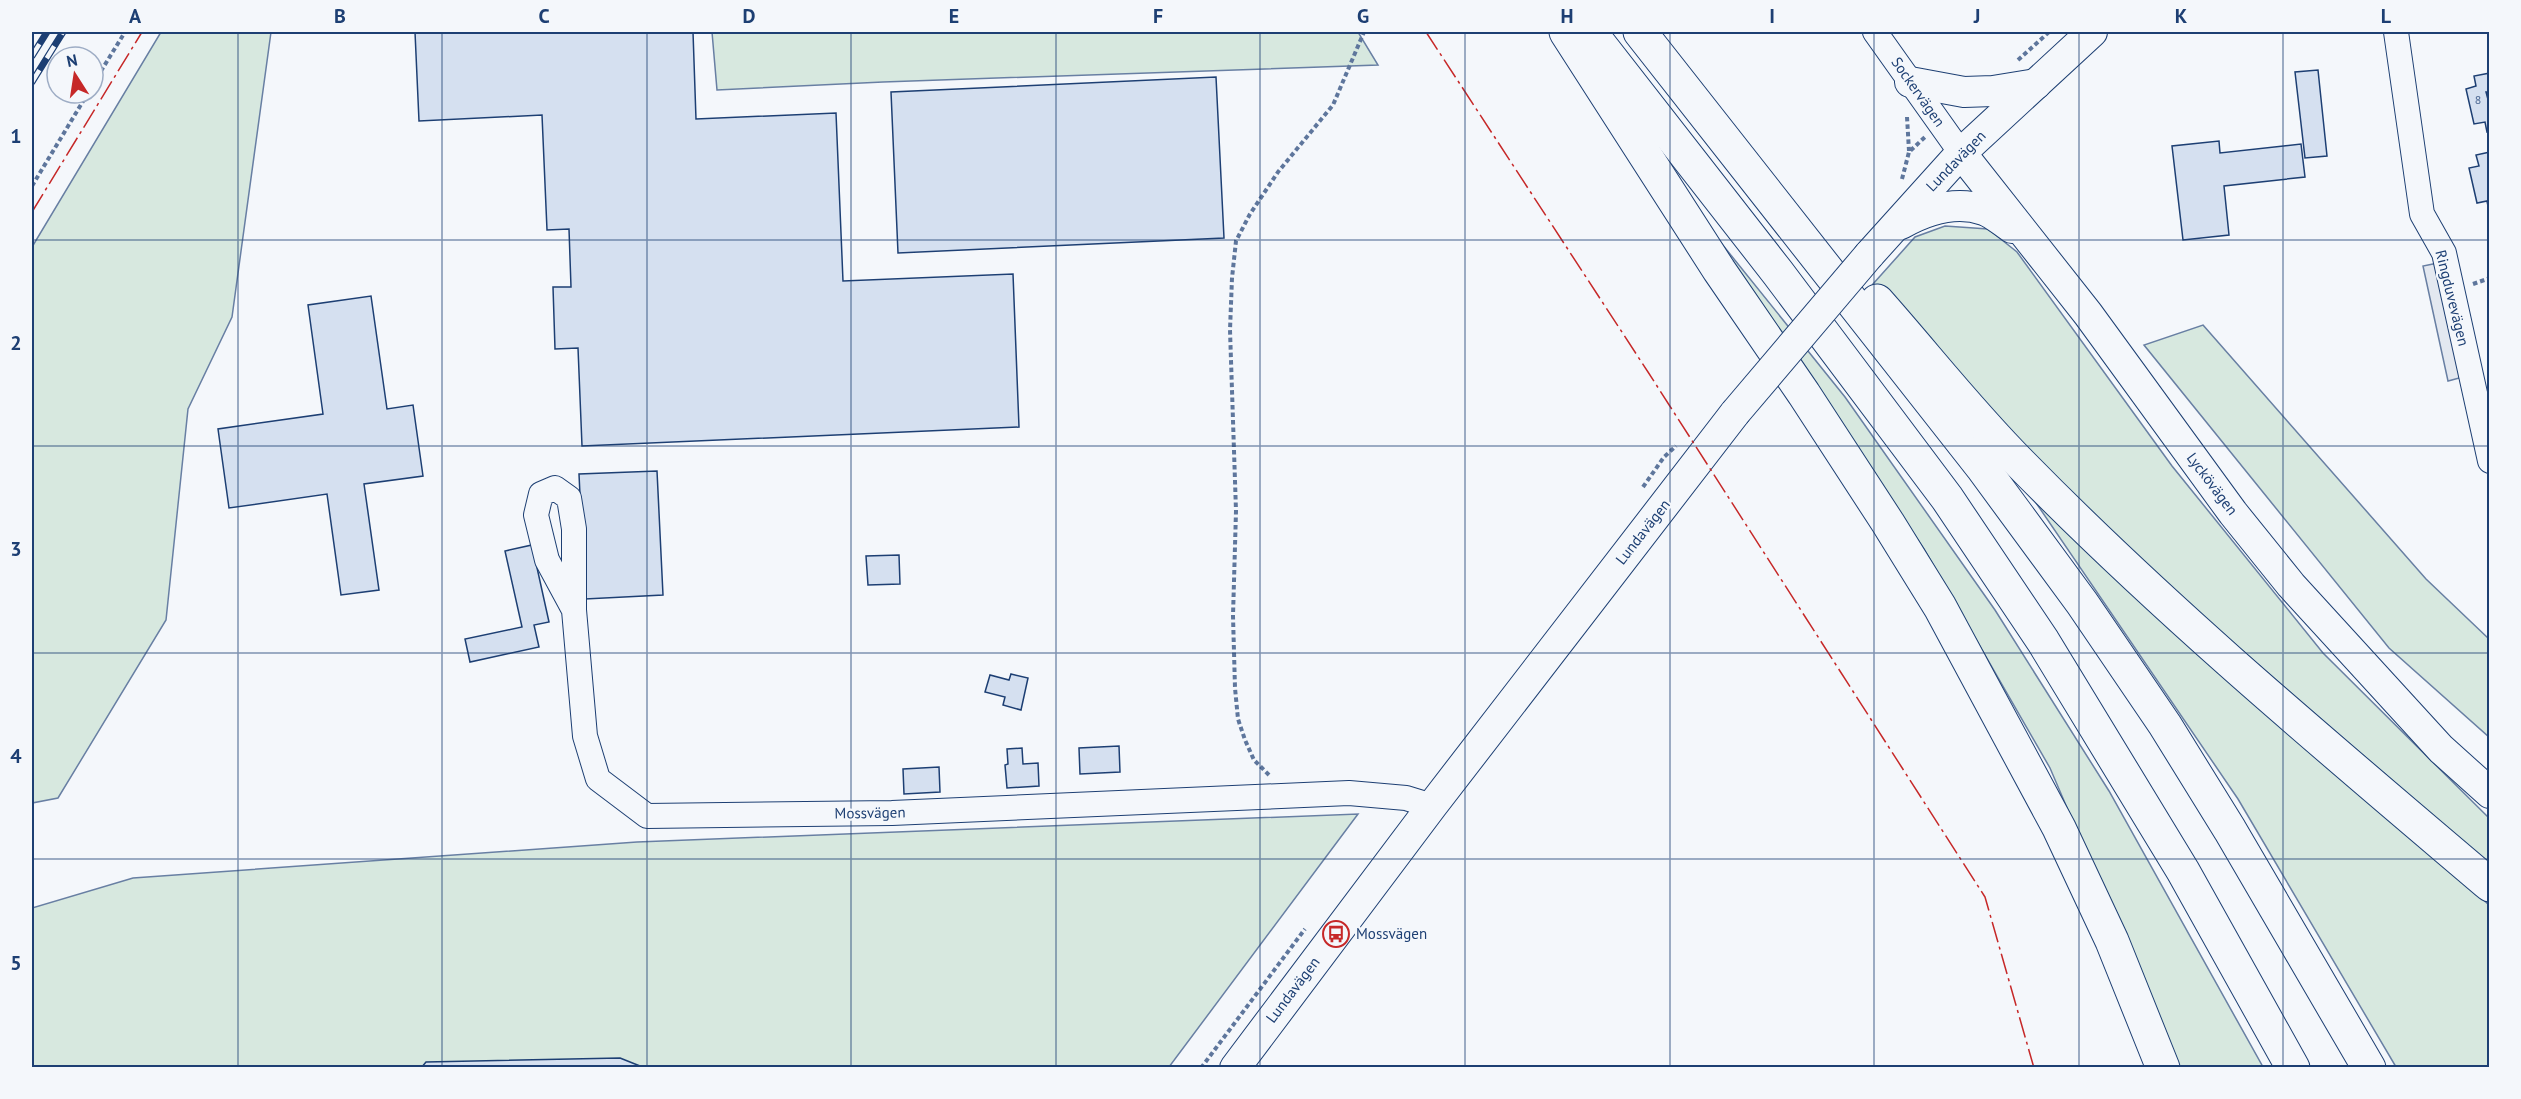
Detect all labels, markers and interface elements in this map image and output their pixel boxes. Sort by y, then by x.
text: A [129,3,142,29]
text: B [334,3,346,29]
text: C [538,3,550,29]
text: D [743,3,756,29]
text: E [949,3,959,29]
text: F [1153,3,1163,29]
text: G [1357,3,1369,29]
text: H [1560,3,1574,29]
text: I [1769,3,1775,29]
text: J [1973,3,1980,29]
text: K [2175,3,2188,29]
text: L [2381,3,2392,29]
north arrow [45,45,105,105]
text: N [65,49,79,71]
street label: Sockervägen [1887,53,1949,130]
house number: 8 [2475,92,2481,107]
text: 1 [10,123,22,149]
street label: Lundavägen [1922,126,1990,195]
street label: Ringduvevägen [2431,248,2474,348]
text: 2 [10,330,22,356]
street label: Lyckövägen [2183,449,2242,519]
street label: Lundavägen [1611,495,1674,568]
text: 3 [10,536,22,562]
text: 4 [10,743,22,769]
street label: Mossvägen [834,802,906,823]
bus stop icon: Mossvägen [1321,919,1351,949]
place label: Mossvägen [1356,924,1427,943]
text: 5 [10,950,22,976]
street label: Lundavägen [1262,953,1324,1026]

